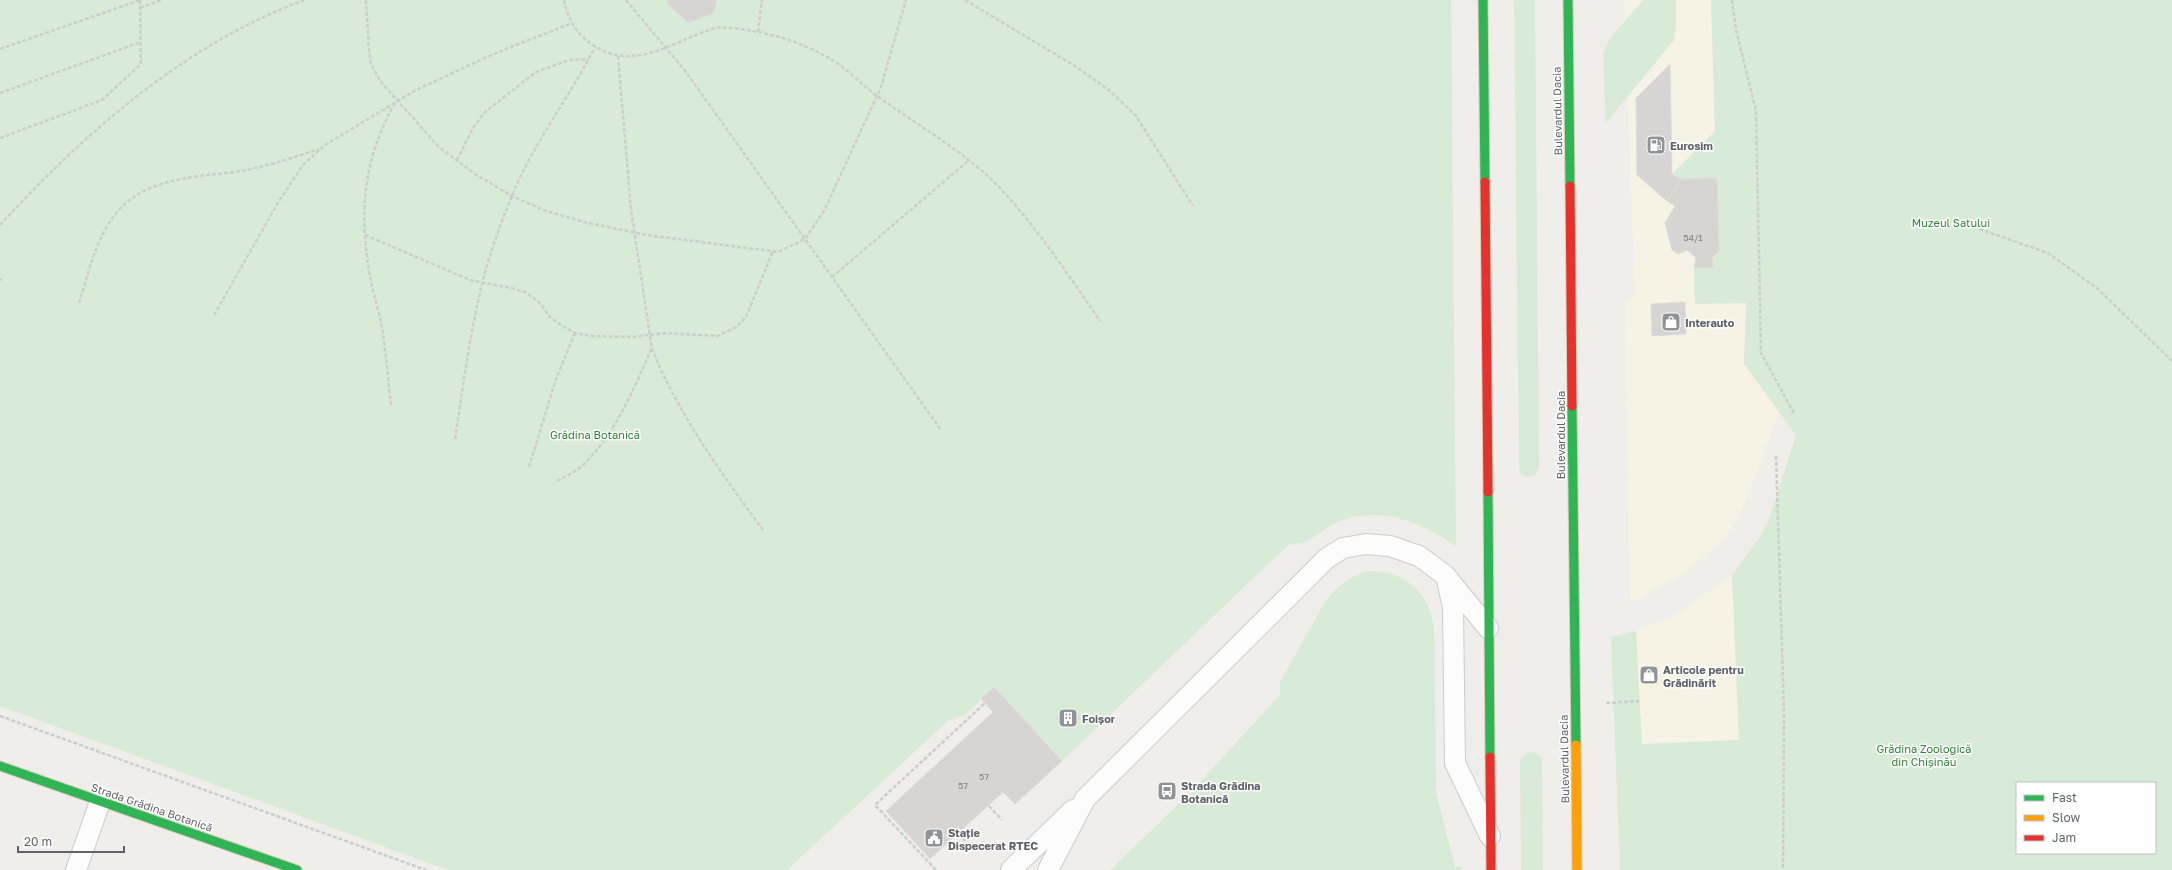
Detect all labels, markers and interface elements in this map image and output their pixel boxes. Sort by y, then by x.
street label: Bulevardul Dacia [1550,67,1564,155]
fuel station icon: Eurosim [1645,134,1667,156]
place label: Eurosim [1670,139,1713,152]
park label: Muzeul Satului [1912,216,1990,229]
house number: 54/1 [1683,232,1703,243]
shop icon: Interauto [1660,311,1682,333]
place label: Interauto [1685,316,1735,329]
street label: Bulevardul Dacia [1554,391,1567,479]
park label: Grădina Botanică [550,428,640,441]
place label: Articole pentru Grădinărit [1663,663,1744,689]
shop icon: Articole pentru Grădinărit [1638,664,1660,686]
building icon: Foișor [1057,707,1079,729]
place label: Foișor [1082,712,1116,725]
street label: Bulevardul Dacia [1557,715,1571,803]
park label: Grădina Zoologică din Chișinău [1876,742,1972,769]
house number: 57 [979,771,989,782]
place label: Strada Grădina Botanică [1181,779,1260,805]
street label: Strada Grădina Botanică [90,780,214,834]
house number: 57 [958,780,968,791]
bus stop icon: Strada Grădina Botanică [1156,780,1178,802]
legend [2016,782,2156,854]
text: Fast [2052,790,2077,805]
text: Slow [2052,810,2080,825]
place label: Stație Dispecerat RTEC [948,826,1038,852]
public building icon: Stație Dispecerat RTEC [923,827,945,849]
scale bar [18,828,124,854]
text: Jam [2052,830,2076,845]
text: 20 m [24,834,52,849]

